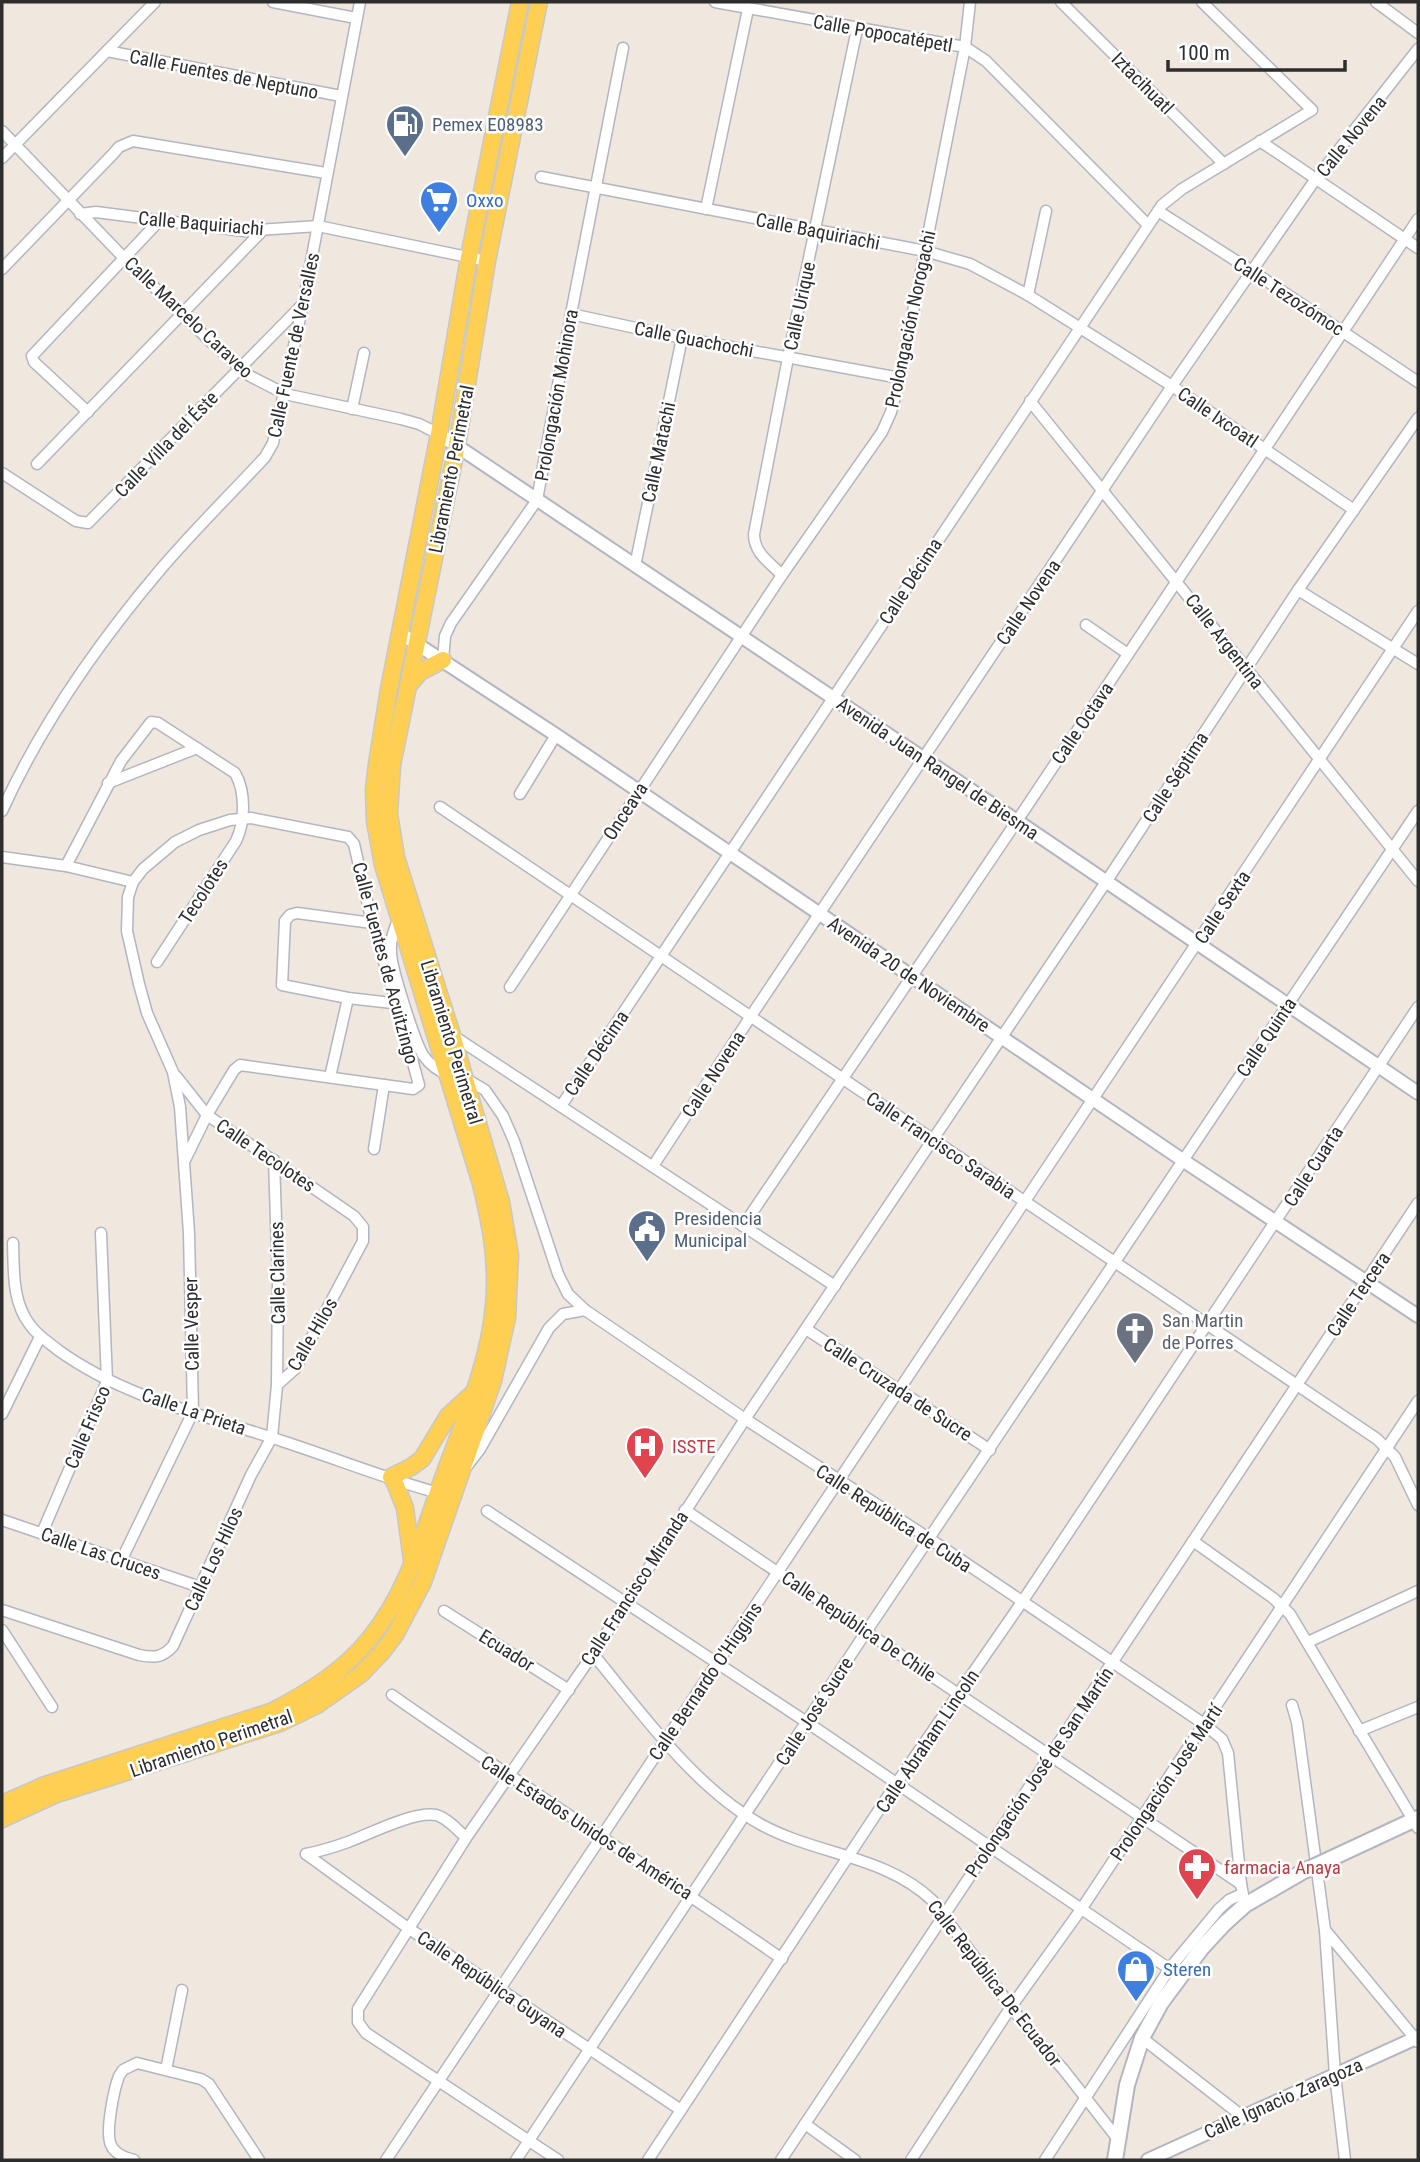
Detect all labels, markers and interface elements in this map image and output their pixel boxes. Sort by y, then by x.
street label: Calle Popocatépetl [811,10,955,57]
scale bar [1168,28,1345,72]
text: 100 m [1178,41,1230,65]
street label: Calle Fuentes de Neptuno [128,45,320,104]
street label: Iztacihuatl [1107,48,1178,119]
street label: Calle Novena [1312,91,1391,182]
fuel station icon: Pemex E08983 [384,103,426,158]
place label: Pemex E08983 [432,113,544,136]
supermarket icon: Oxxo [418,179,460,234]
place label: Oxxo [466,189,503,212]
street label: Calle Baquiriachi [137,207,265,240]
street label: Calle Baquiriachi [754,208,882,255]
street label: Prolongación Norogachi [880,228,941,410]
street label: Calle Fuente de Versalles [263,250,324,440]
street label: Calle Marcelo Caraveo [120,252,258,383]
street label: Calle Tezozómoc [1229,252,1349,341]
street label: Calle Urique [779,259,820,353]
street label: Prolongación Mohinora [530,307,583,483]
street label: Calle Guachochi [632,317,756,362]
street label: Calle Ixcoatl [1173,382,1262,453]
street label: Libramiento Perimetral [424,383,479,555]
street label: Calle Villa del Éste [110,386,223,502]
street label: Calle Matachi [637,400,680,505]
street label: Calle Décima [874,534,947,629]
street label: Calle Novena [991,555,1065,649]
street label: Calle Argentina [1180,589,1269,693]
street label: Calle Octava [1047,678,1118,769]
street label: Avenida Juan Rangel de Biesma [832,692,1043,845]
street label: Calle Séptima [1138,728,1213,827]
street label: Onceava [598,778,653,845]
street label: Tecolotes [174,854,233,928]
street label: Calle Fuentes de Acuitzingo [347,860,424,1067]
street label: Calle Sexta [1189,866,1255,948]
street label: Avenida 20 de Noviembre [823,912,994,1037]
street label: Libramiento Perimetral [416,957,487,1127]
street label: Calle Quinta [1232,993,1301,1081]
street label: Calle Décima [559,1006,633,1100]
street label: Calle Novena [677,1027,750,1122]
street label: Calle Francisco Sarabia [862,1087,1020,1204]
street label: Calle Tecolotes [212,1114,320,1197]
street label: Calle Cuarta [1279,1121,1348,1211]
place label: Presidencia Municipal [674,1207,762,1252]
public building icon: Presidencia Municipal [626,1208,668,1263]
street label: Calle Clarines [265,1221,290,1325]
street label: Calle Tercera [1322,1248,1395,1341]
street label: Calle Vesper [179,1277,204,1371]
street label: Calle Hilos [282,1294,343,1375]
place label: San Martin de Porres [1162,1309,1243,1354]
church icon: San Martin de Porres [1114,1310,1156,1365]
street label: Calle Cruzada de Sucre [819,1333,977,1446]
street label: Calle Frisco [60,1382,115,1472]
street label: Calle La Prieta [139,1383,249,1440]
hospital icon: ISSTE [624,1425,666,1480]
place label: ISSTE [672,1435,716,1458]
street label: Calle República de Cuba [812,1460,976,1577]
street label: Calle Los Hilos [179,1504,248,1615]
street label: Calle Francisco Miranda [576,1507,693,1670]
street label: Calle Las Cruces [38,1522,164,1585]
street label: Calle República De Chile [777,1566,940,1687]
street label: Calle Bernardo O'Higgins [644,1598,767,1765]
street label: Ecuador [475,1624,539,1676]
street label: Calle José Sucre [771,1653,858,1770]
street label: Prolongación José de San Martín [960,1663,1118,1882]
street label: Calle Abraham Lincoln [871,1665,984,1817]
street label: Prolongación José Martí [1105,1698,1228,1865]
street label: Libramiento Perimetral [127,1705,296,1782]
street label: Calle Estados Unidos de América [477,1750,697,1905]
pharmacy icon: farmacia Anaya [1176,1846,1218,1901]
place label: farmacia Anaya [1224,1856,1341,1879]
street label: Calle República De Ecuador [922,1895,1067,2071]
street label: Calle República Guyana [413,1926,571,2043]
shop icon: Steren [1115,1948,1157,2003]
place label: Steren [1163,1958,1211,1981]
street label: Calle Ignacio Zaragoza [1200,2053,1366,2144]

